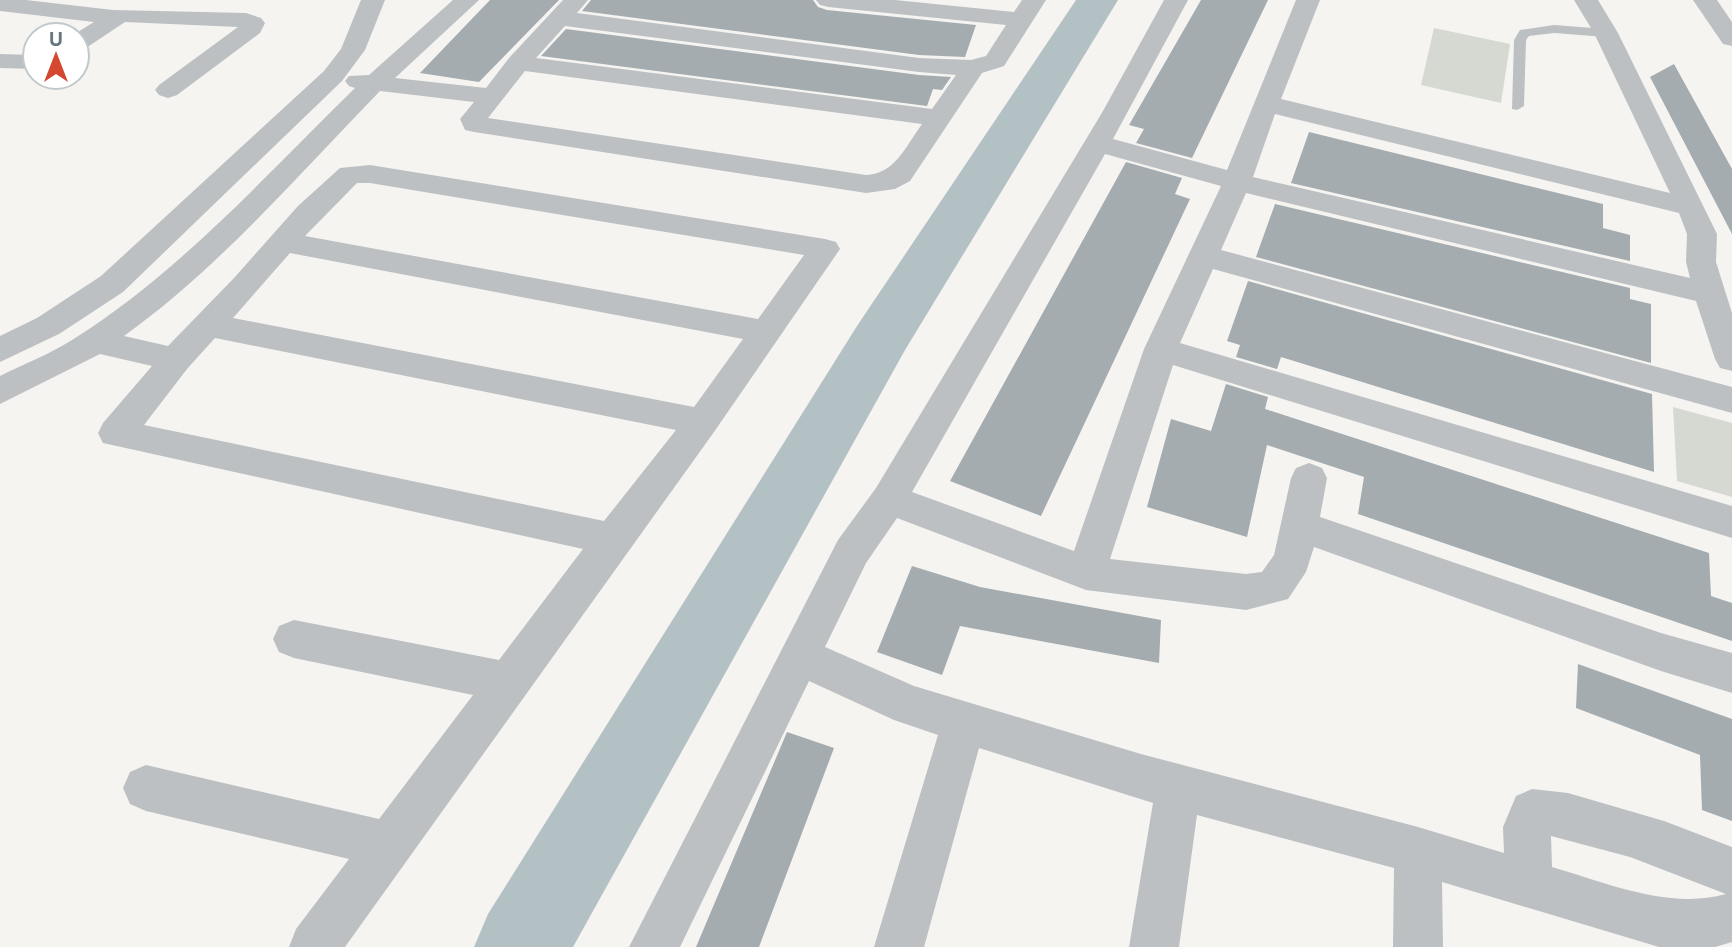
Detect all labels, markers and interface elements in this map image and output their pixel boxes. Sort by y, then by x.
north arrow [21,21,91,91]
text: U [49,28,63,51]

